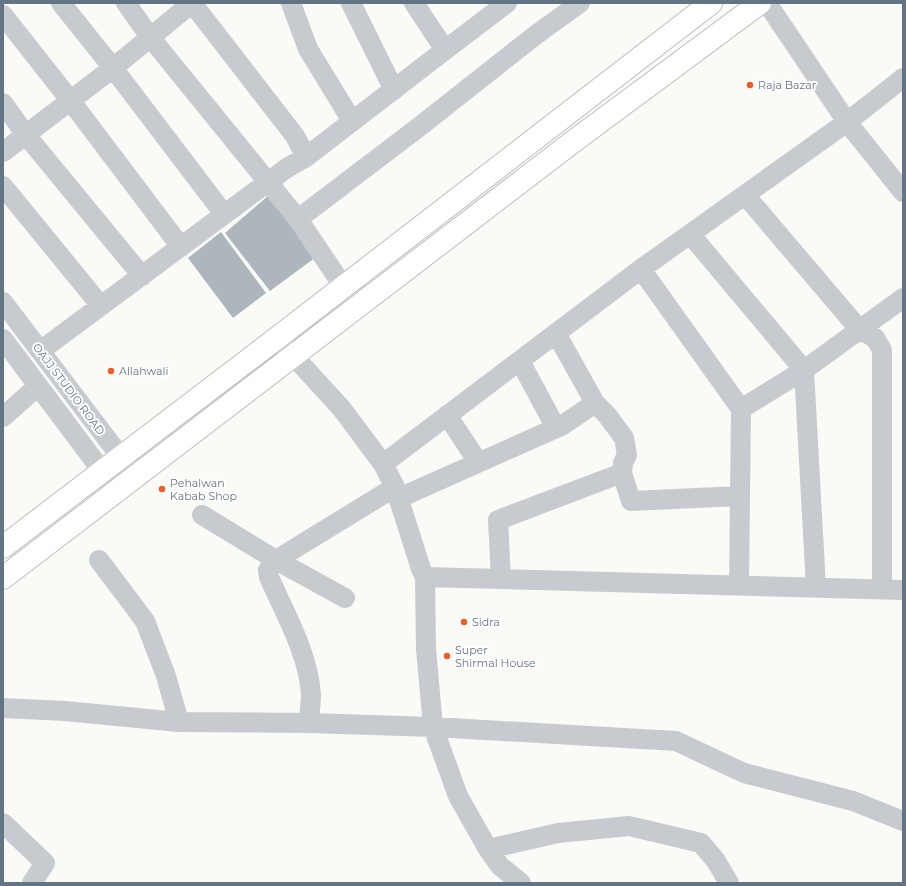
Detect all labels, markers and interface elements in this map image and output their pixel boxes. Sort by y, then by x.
place label: Raja Bazar [758,78,816,92]
marker: Raja Bazar [745,80,755,90]
street label: OAJJ STUDIO ROAD [30,340,108,438]
place label: Allahwali [119,364,169,378]
marker: Allahwali [106,366,116,376]
place label: Pehalwan Kabab Shop [170,476,237,503]
marker: Pehalwan Kabab Shop [157,484,167,494]
place label: Sidra [472,615,500,629]
marker: Sidra [459,617,469,627]
place label: Super Shirmal House [455,643,536,670]
marker: Super Shirmal House [442,651,452,661]

